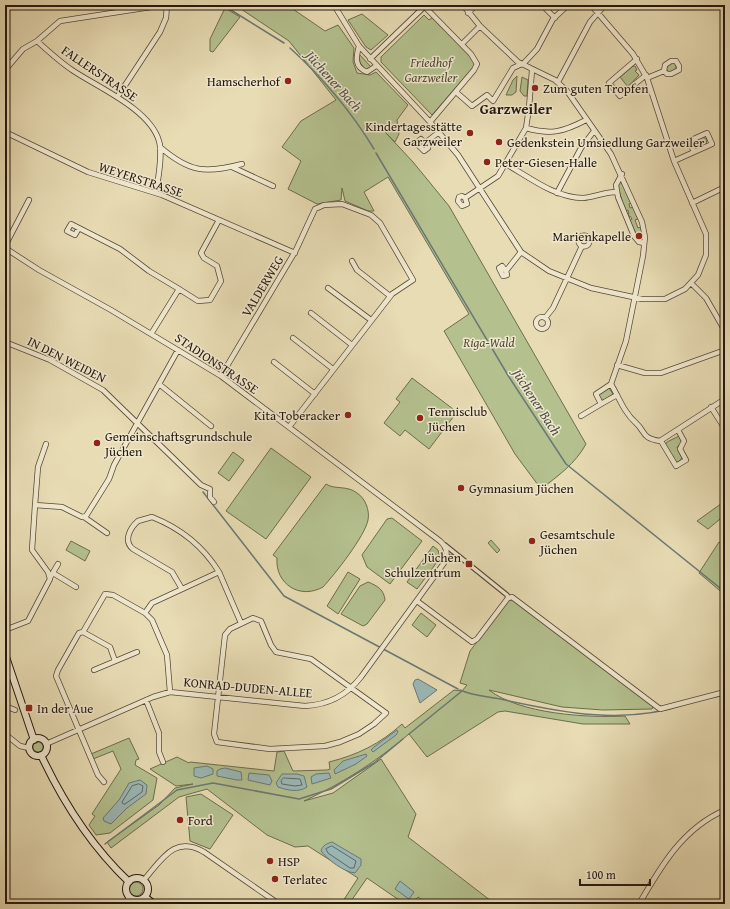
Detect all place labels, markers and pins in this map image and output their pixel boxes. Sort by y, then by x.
place label: Hamscherhof [207,72,282,91]
marker: Hamscherhof [283,76,293,86]
place label: Zum guten Tropfen [543,79,649,98]
marker: Zum guten Tropfen [530,83,540,93]
place label: Kindertagesstätte Garzweiler [365,117,463,151]
marker: Kindertagesstätte Garzweiler [465,128,475,138]
place label: Gedenkstein Umsiedlung Garzweiler [507,133,705,152]
marker: Gedenkstein Umsiedlung Garzweiler [494,137,504,147]
place label: Peter-Giesen-Halle [495,153,597,172]
marker: Peter-Giesen-Halle [482,157,492,167]
place label: Marienkapelle [553,227,631,246]
marker: Marienkapelle [634,231,644,241]
place label: Tennisclub Jüchen [426,402,488,436]
place label: Kita Toberacker [254,406,341,425]
marker: Kita Toberacker [343,410,353,420]
marker: Tennisclub Jüchen [415,413,425,423]
place label: Gemeinschaftsgrundschule Jüchen [103,427,252,461]
marker: Gemeinschaftsgrundschule Jüchen [92,438,102,448]
place label: Gymnasium Jüchen [469,479,575,498]
marker: Gymnasium Jüchen [456,483,466,493]
place label: Gesamtschule Jüchen [538,525,615,559]
marker: Gesamtschule Jüchen [527,536,537,546]
place label: Jüchen Schulzentrum [384,548,462,582]
marker: Jüchen Schulzentrum [464,559,474,569]
place label: In der Aue [37,699,93,718]
marker: In der Aue [24,703,34,713]
place label: Ford [188,811,213,830]
marker: Ford [175,815,185,825]
place label: HSP [278,852,300,871]
marker: HSP [265,856,275,866]
place label: Terlatec [283,870,328,889]
marker: Terlatec [270,874,280,884]

